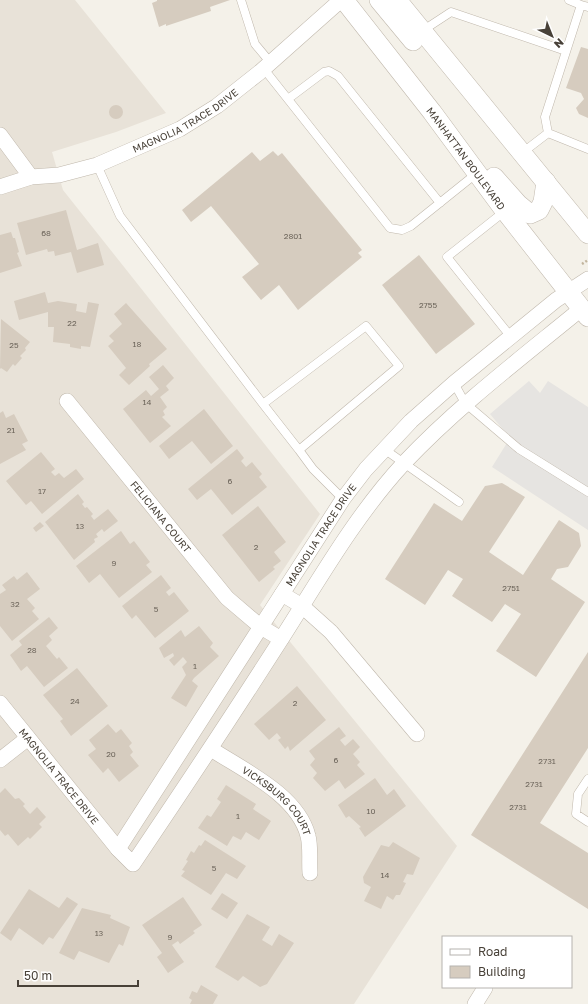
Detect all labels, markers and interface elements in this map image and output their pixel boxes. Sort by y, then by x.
north arrow [532,16,572,56]
text: N [552,36,567,51]
street label: MAGNOLIA TRACE DRIVE [130,86,240,155]
street label: MANHATTAN BOULEVARD [424,104,508,212]
house number: 68 [41,228,51,238]
house number: 2801 [284,231,302,241]
house number: 2755 [419,300,437,310]
house number: 22 [67,318,77,328]
house number: 18 [133,339,141,349]
house number: 25 [9,340,19,350]
house number: 14 [143,397,151,407]
house number: 21 [7,425,15,435]
house number: 6 [228,476,233,486]
street label: FELICIANA COURT [128,478,194,555]
street label: MAGNOLIA TRACE DRIVE [283,481,359,588]
house number: 17 [38,486,46,496]
house number: 13 [76,521,85,531]
house number: 2 [254,542,259,552]
house number: 9 [112,558,117,568]
house number: 2751 [502,583,520,593]
house number: 32 [10,599,20,609]
house number: 5 [154,604,159,614]
house number: 28 [27,645,37,655]
house number: 1 [193,661,197,671]
house number: 24 [70,696,80,706]
house number: 2 [293,698,298,708]
street label: MAGNOLIA TRACE DRIVE [17,726,101,827]
house number: 20 [106,749,116,759]
house number: 6 [334,755,339,765]
house number: 2731 [538,756,556,766]
street label: VICKSBURG COURT [240,764,313,837]
house number: 2731 [525,779,543,789]
house number: 2731 [509,802,527,812]
house number: 10 [367,806,375,816]
house number: 1 [236,811,240,821]
house number: 5 [212,863,217,873]
house number: 14 [381,870,389,880]
house number: 13 [95,928,104,938]
house number: 9 [168,932,173,942]
legend [442,936,572,988]
text: Road [478,944,507,959]
scale bar [18,962,138,988]
text: Building [478,964,526,979]
text: 50 m [24,968,52,983]

